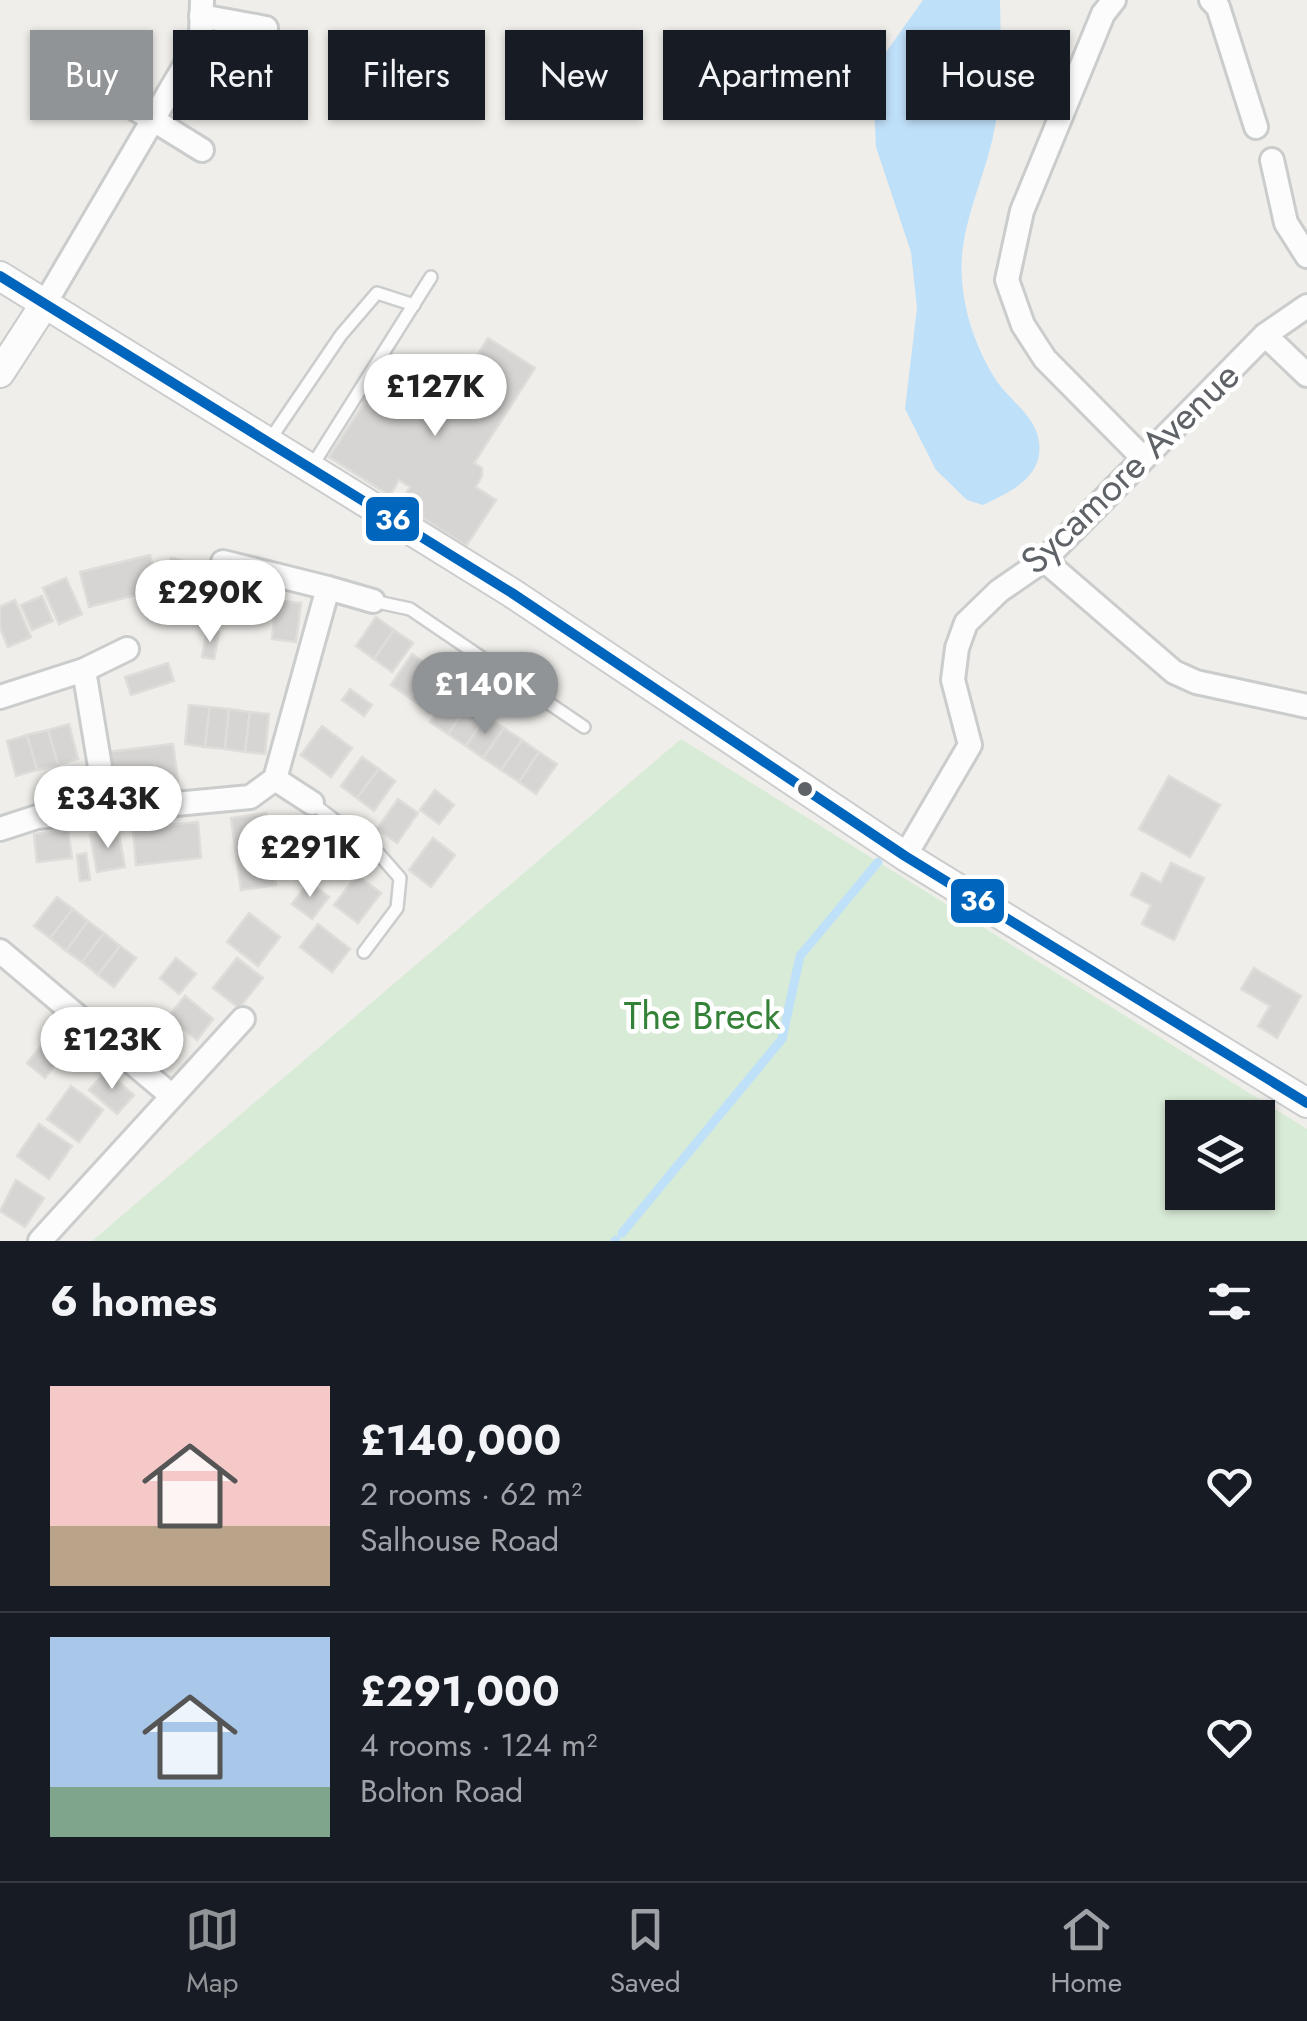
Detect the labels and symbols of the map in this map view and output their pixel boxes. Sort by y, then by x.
street label: Sycamore Avenue [1008,349,1251,587]
pin: £127K [365,354,505,439]
line badge: 36 [364,495,421,543]
text: 36 [375,499,411,540]
pin: £290K [140,560,280,645]
pin: £140K [415,652,555,737]
pin: £343K [38,766,178,851]
unlabelled marker [795,779,815,799]
pin: £291K [240,815,380,900]
line badge: 36 [949,877,1006,925]
text: 36 [960,880,996,921]
park label: The Breck [624,988,781,1043]
pin: £123K [42,1007,182,1092]

